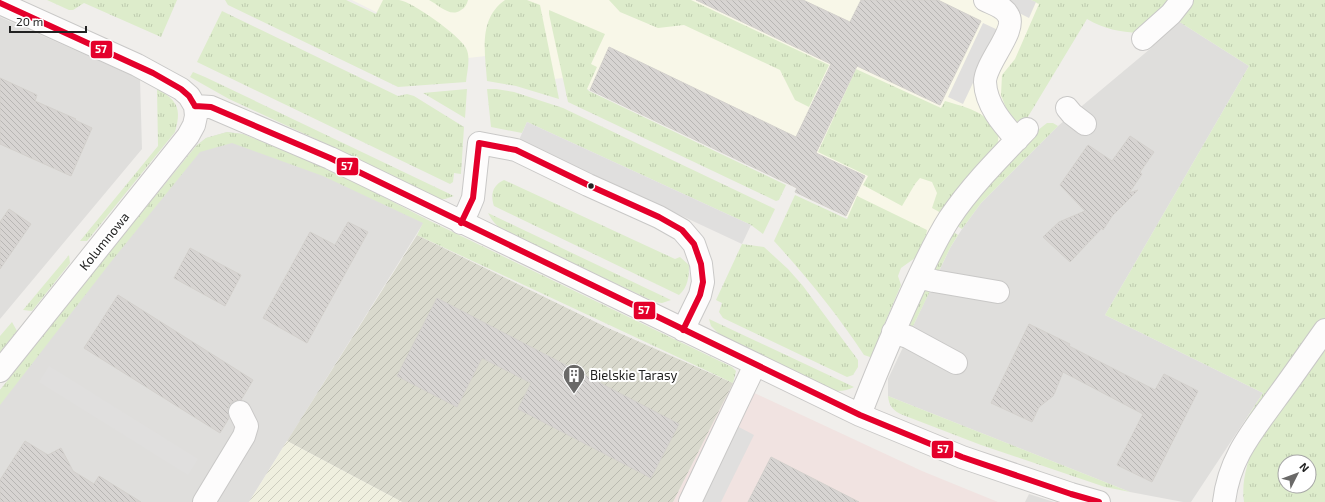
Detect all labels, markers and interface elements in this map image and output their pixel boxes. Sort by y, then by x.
scale bar [10,8,86,34]
text: 20 m [16,14,43,28]
line badge: 57 [90,40,113,59]
text: 57 [95,42,107,55]
line badge: 57 [336,157,359,176]
text: 57 [341,159,353,172]
unlabelled marker [586,181,596,191]
street label: Kolumnowa [76,209,132,273]
line badge: 57 [633,301,656,320]
text: 57 [638,303,650,316]
building icon: Bielskie Tarasy [561,362,587,395]
place label: Bielskie Tarasy [590,367,678,383]
line badge: 57 [931,440,954,459]
text: 57 [937,442,949,455]
north arrow [1277,454,1317,494]
text: N [1297,460,1312,474]

